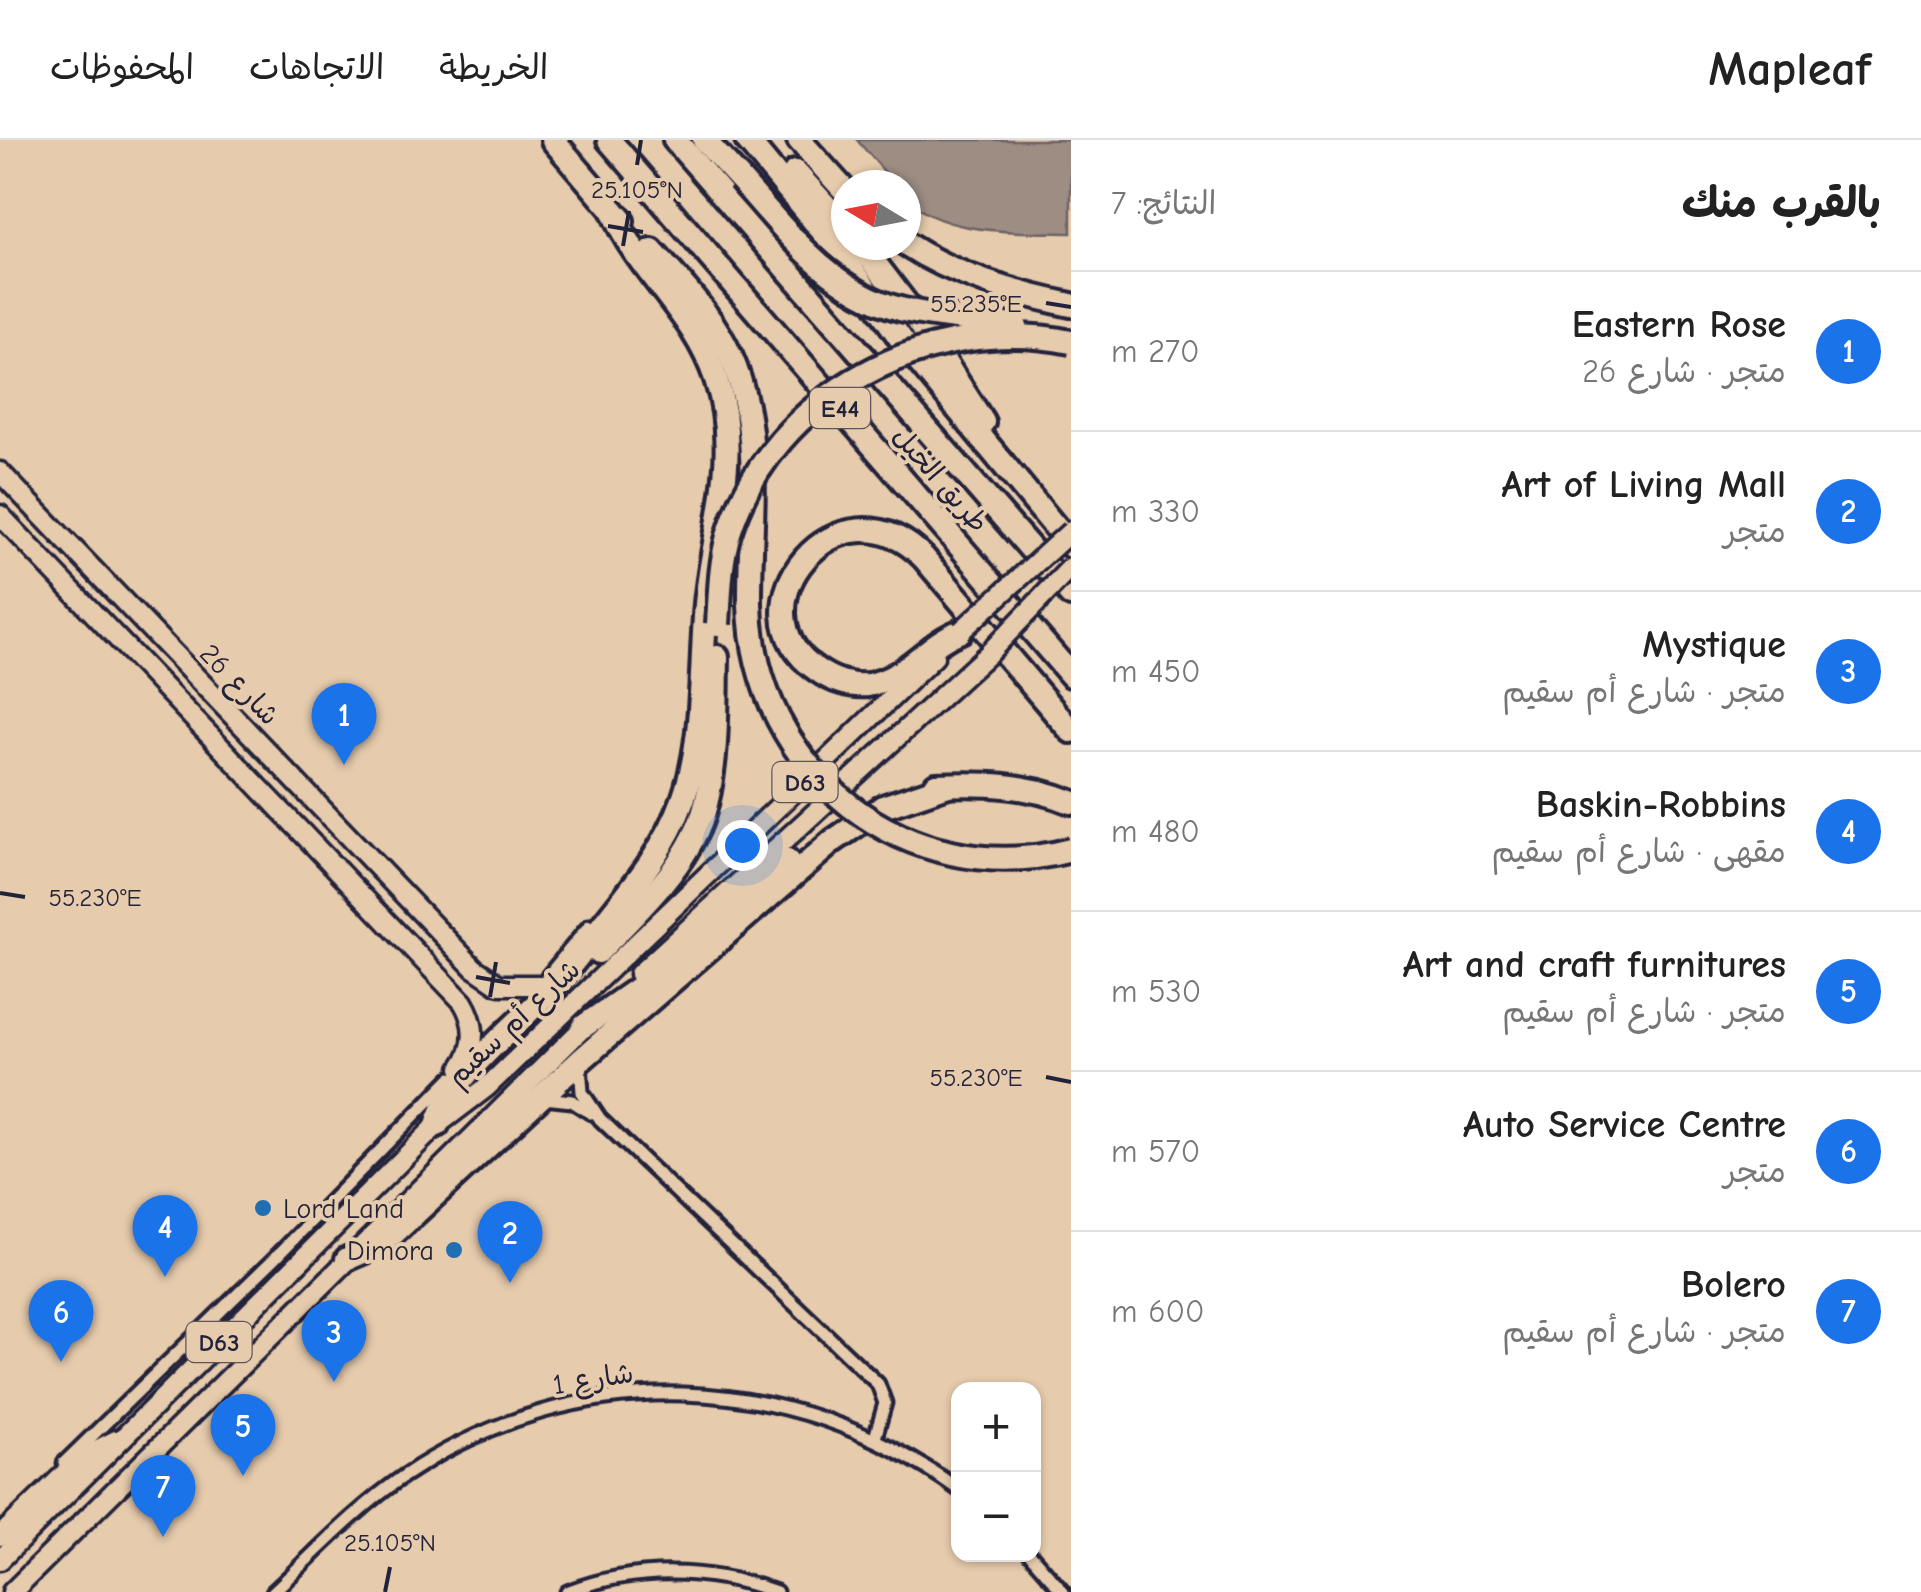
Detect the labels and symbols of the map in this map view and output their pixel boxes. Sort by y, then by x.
north arrow [831,170,921,260]
text: 25.105°N [591,175,683,204]
text: 55.235°E [930,289,1022,318]
road number: E44 [810,388,870,428]
street label: طريق الخيل [886,420,995,539]
street label: شارع 26 [191,638,285,734]
pin: 1 [312,682,376,765]
road number: D63 [772,762,838,802]
your location [717,820,768,871]
text: 55.230°E [48,883,142,912]
street label: شارع أم سقيم [441,953,590,1096]
text: 55.230°E [929,1063,1023,1092]
place label: Lord Land [283,1193,404,1225]
pin: 4 [132,1194,198,1277]
marker: Lord Land [252,1197,274,1219]
pin: 2 [478,1200,542,1283]
place label: Dimora [347,1235,434,1267]
marker: Dimora [443,1239,465,1261]
pin: 6 [28,1280,94,1362]
pin: 3 [302,1300,366,1382]
road number: D63 [186,1322,252,1362]
street label: شارع 1 [551,1357,636,1404]
pin: 5 [210,1394,276,1476]
pin: 7 [130,1454,196,1537]
text: 25.105°N [344,1528,436,1557]

